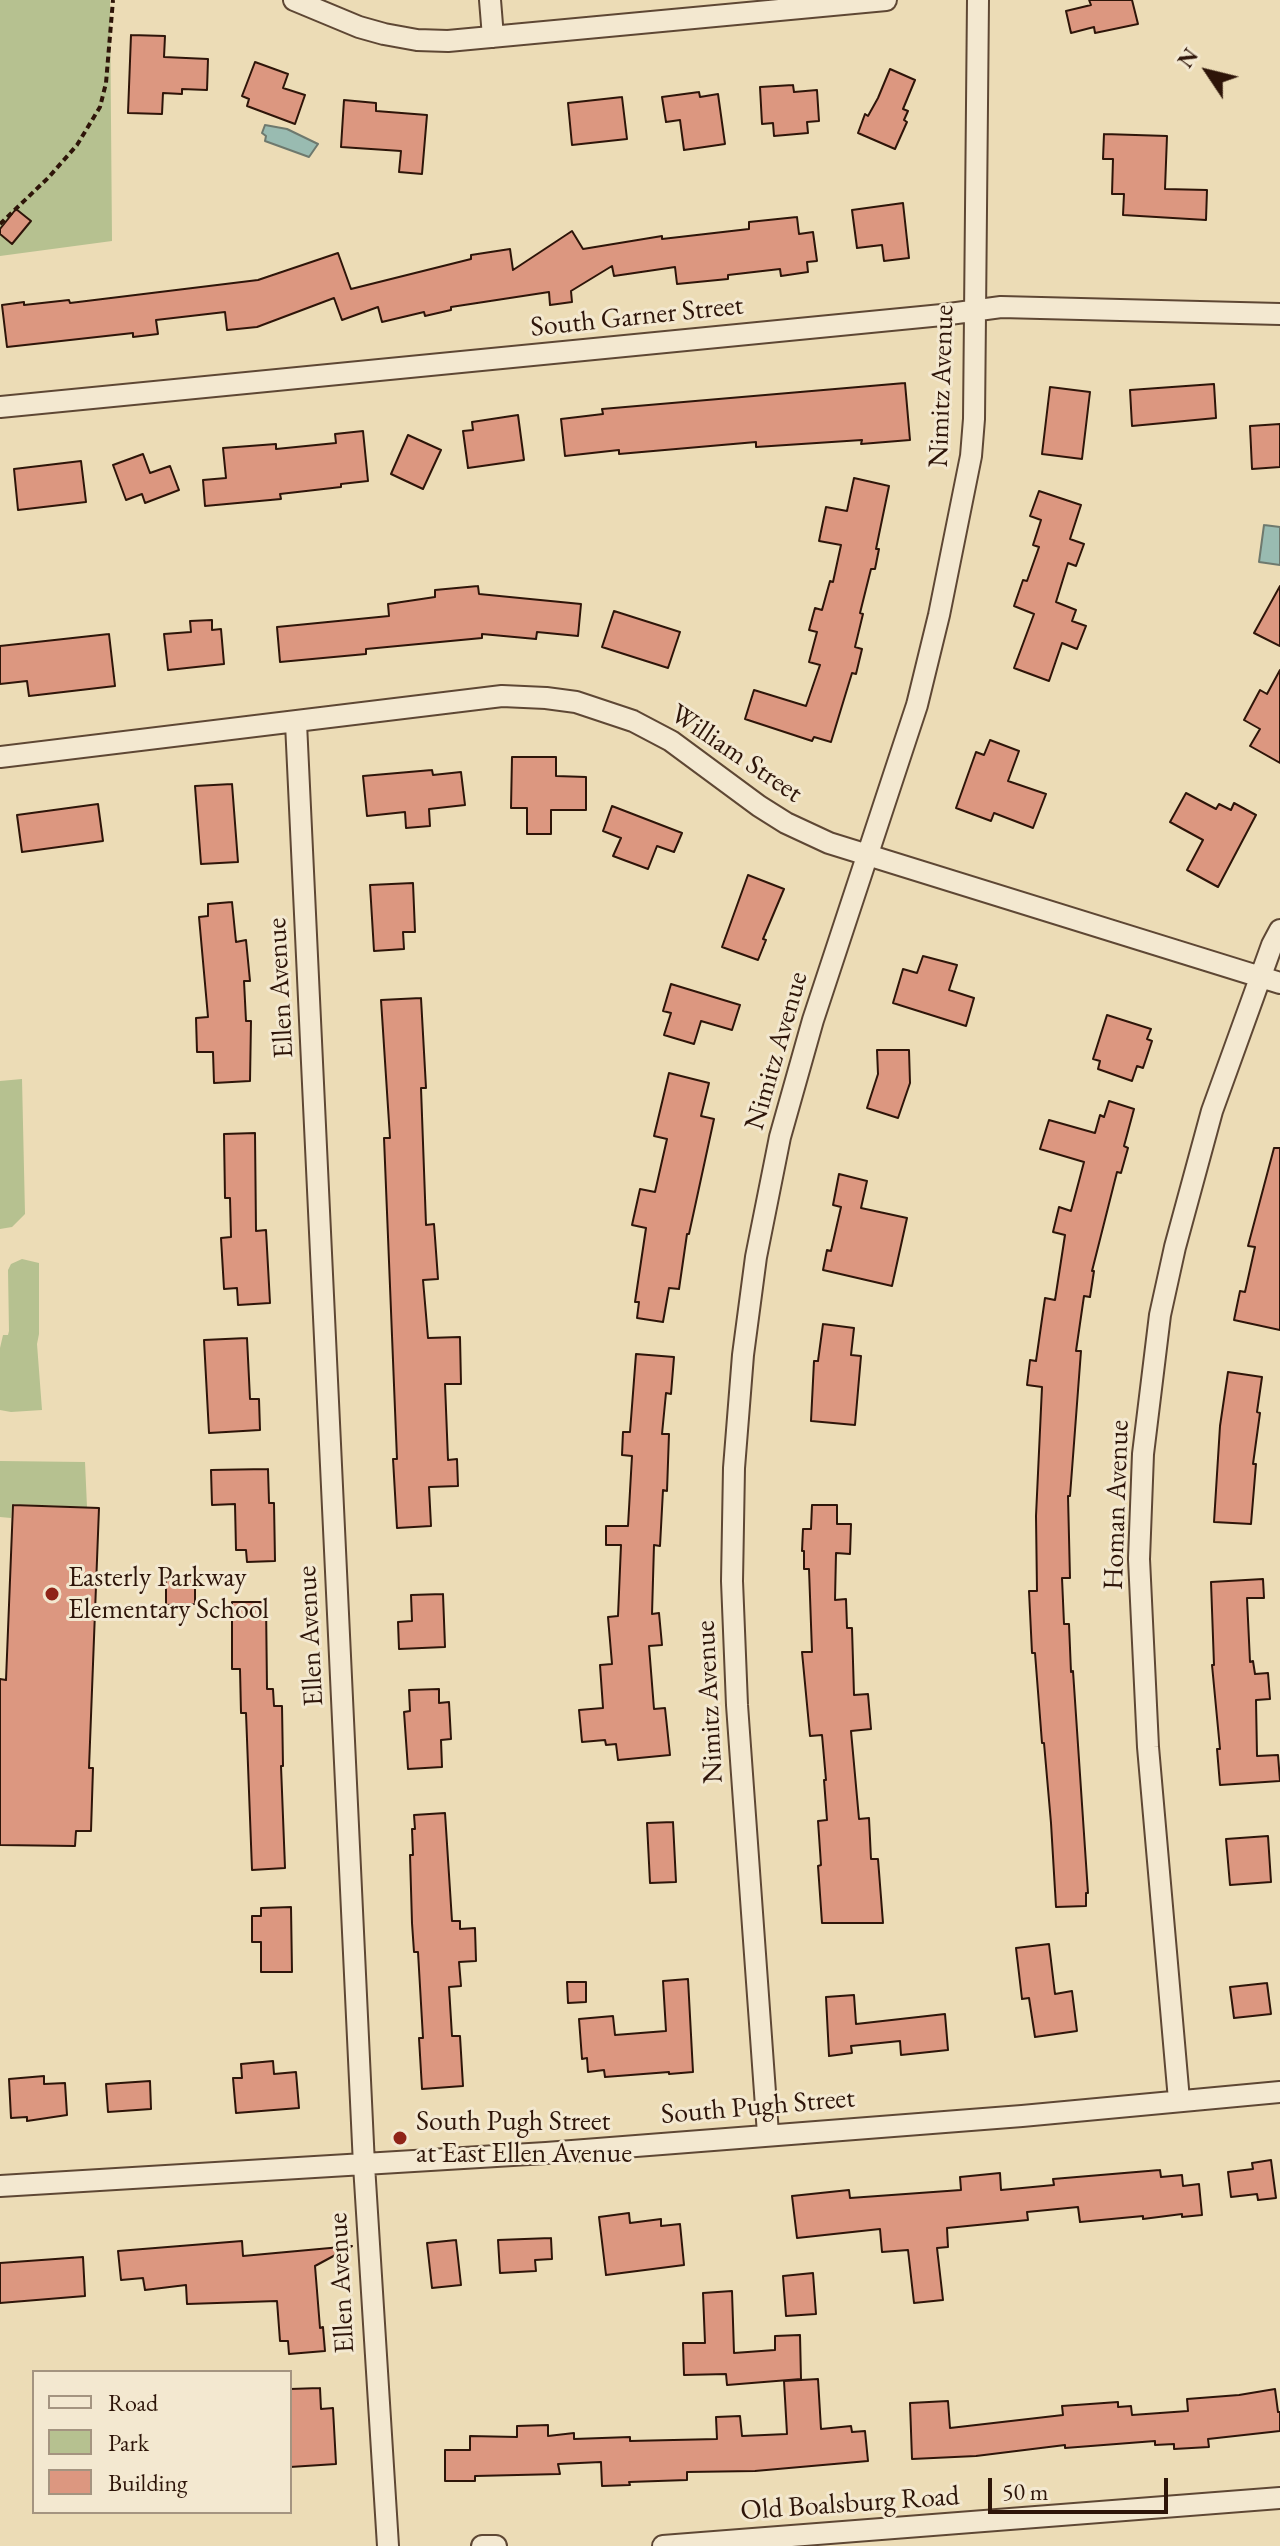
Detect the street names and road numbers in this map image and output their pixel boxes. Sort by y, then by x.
street label: South Garner Street [529,289,745,345]
street label: Nimitz Avenue [922,304,962,468]
street label: William Street [663,697,809,811]
street label: Ellen Avenue [261,917,301,1059]
street label: Nimitz Avenue [738,968,816,1134]
street label: Homan Avenue [1097,1419,1137,1591]
street label: Ellen Avenue [291,1565,331,1707]
street label: Nimitz Avenue [689,1620,731,1784]
street label: South Pugh Street [660,2082,856,2132]
street label: Ellen Avenue [322,2212,362,2354]
street label: Old Boalsburg Road [739,2480,961,2528]

